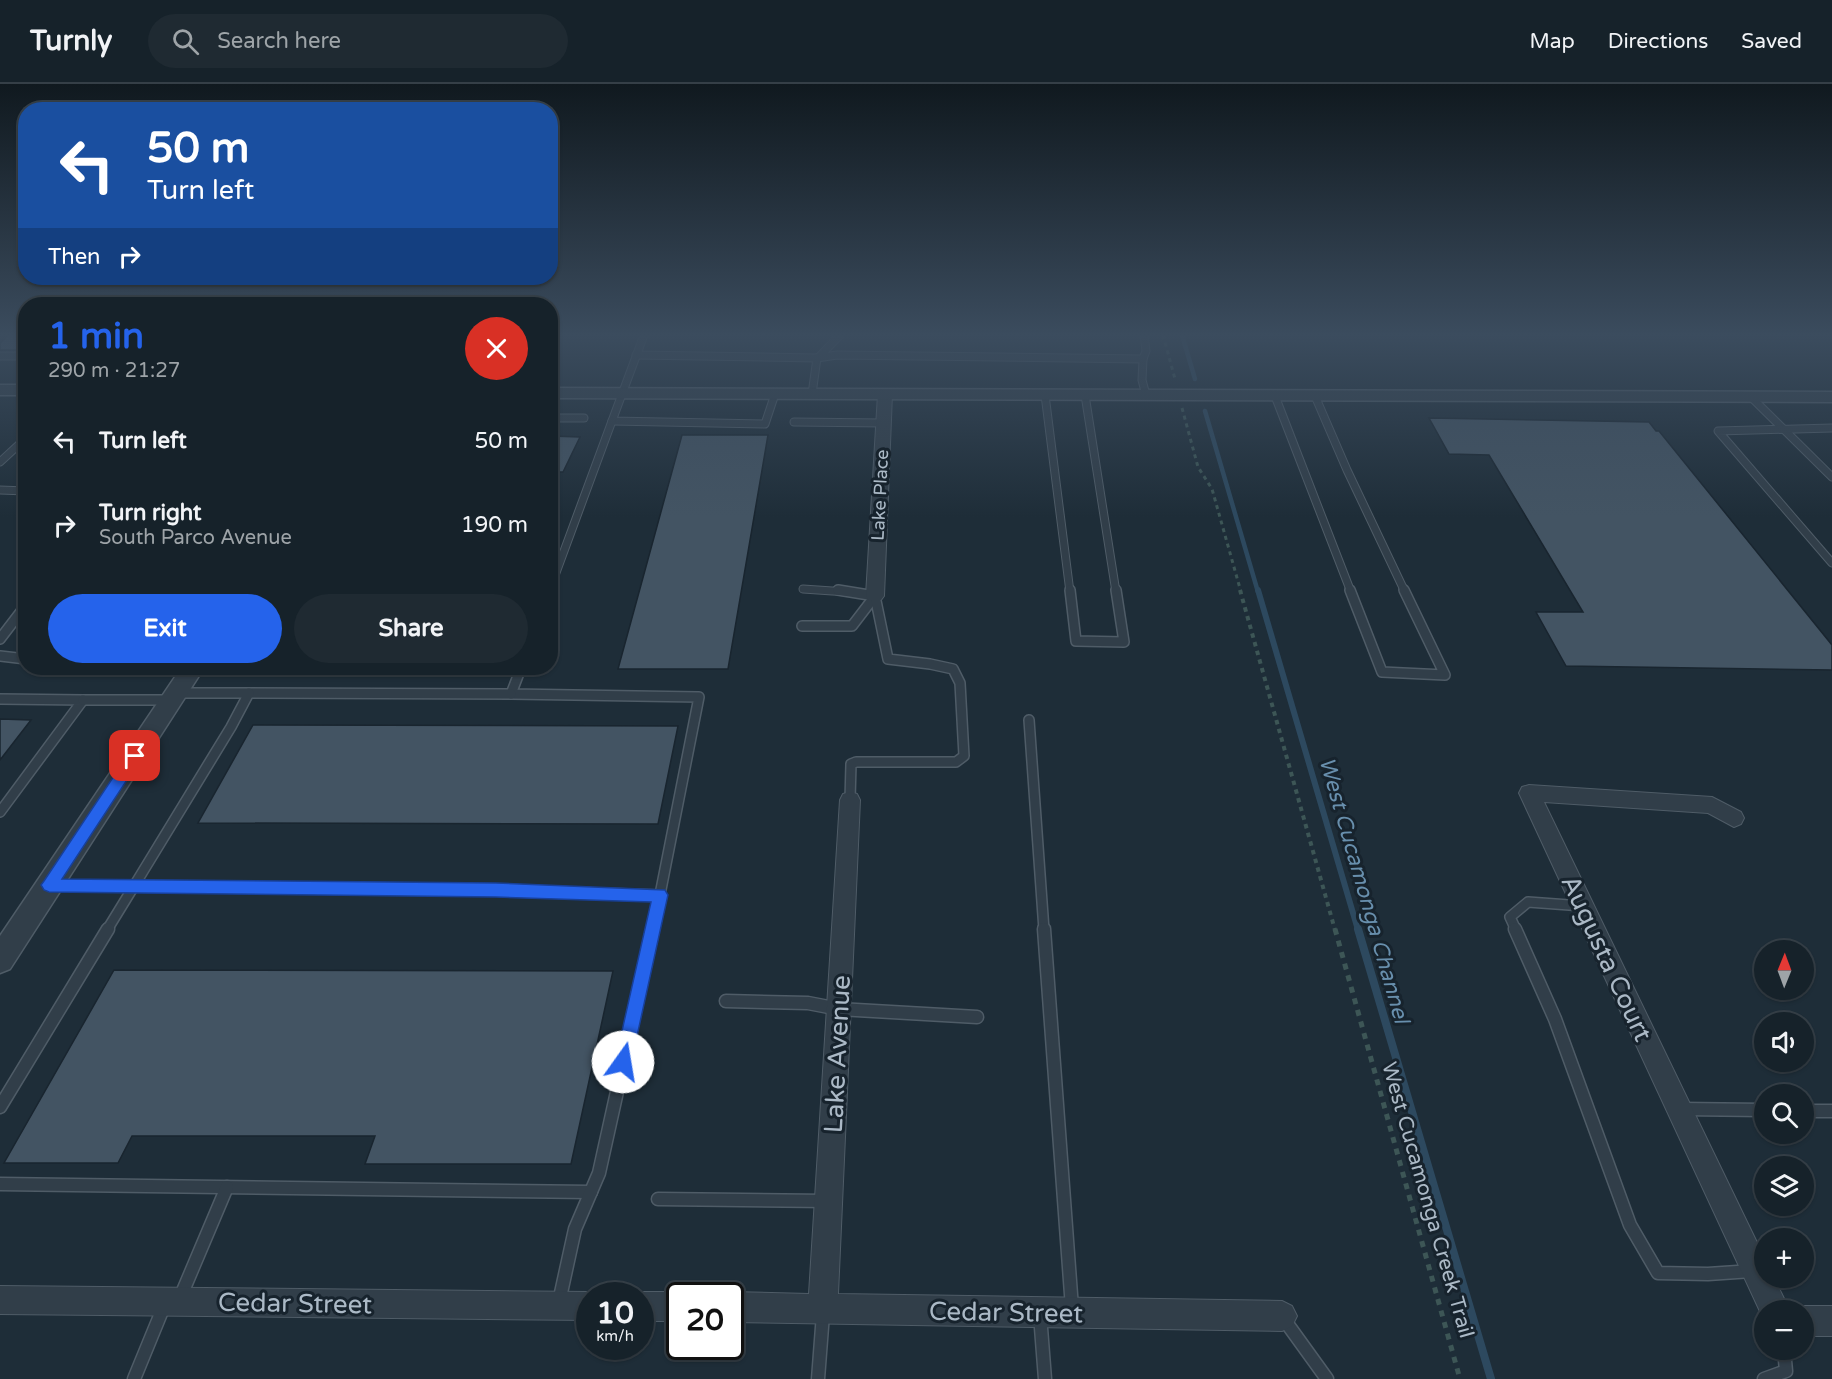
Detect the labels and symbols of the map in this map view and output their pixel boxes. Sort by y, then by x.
street label: Lake Place [867,449,893,541]
pin [109,730,160,781]
water label: West Cucamonga Channel [1314,754,1415,1029]
street label: Augusta Court [1554,870,1659,1046]
north arrow [1754,940,1814,1000]
street label: Lake Avenue [818,974,857,1134]
position arrow [591,1030,655,1094]
street label: West Cucamonga Creek Trail [1376,1059,1479,1341]
speed limit sign: 20 [666,1282,744,1360]
street label: Cedar Street [218,1287,373,1320]
street label: Cedar Street [929,1296,1084,1329]

